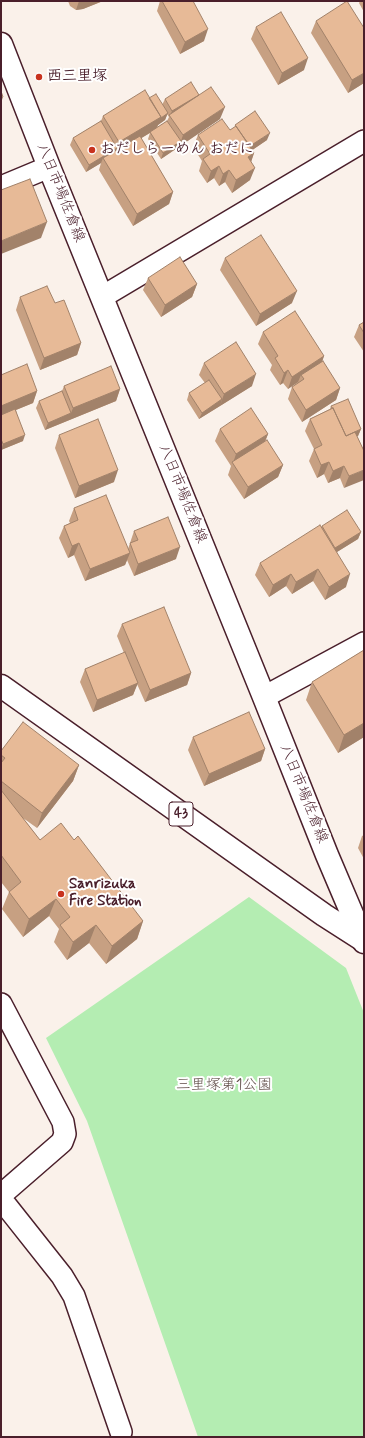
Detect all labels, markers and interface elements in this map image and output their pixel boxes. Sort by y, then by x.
place label: 西三里塚 [47,68,107,86]
marker: 西三里塚 [34,72,44,82]
street label: 八日市場佐倉線 [32,141,88,245]
place label: おだしらーめん おだに [100,141,254,159]
marker: おだしらーめん おだに [87,145,97,155]
street label: 八日市場佐倉線 [154,442,210,546]
street label: 八日市場佐倉線 [275,742,331,846]
road number: 43 [169,802,193,826]
place label: Sanrizuka Fire Station [69,876,142,911]
marker: Sanrizuka Fire Station [56,889,66,899]
park label: 三里塚第1公園 [176,1077,272,1095]

